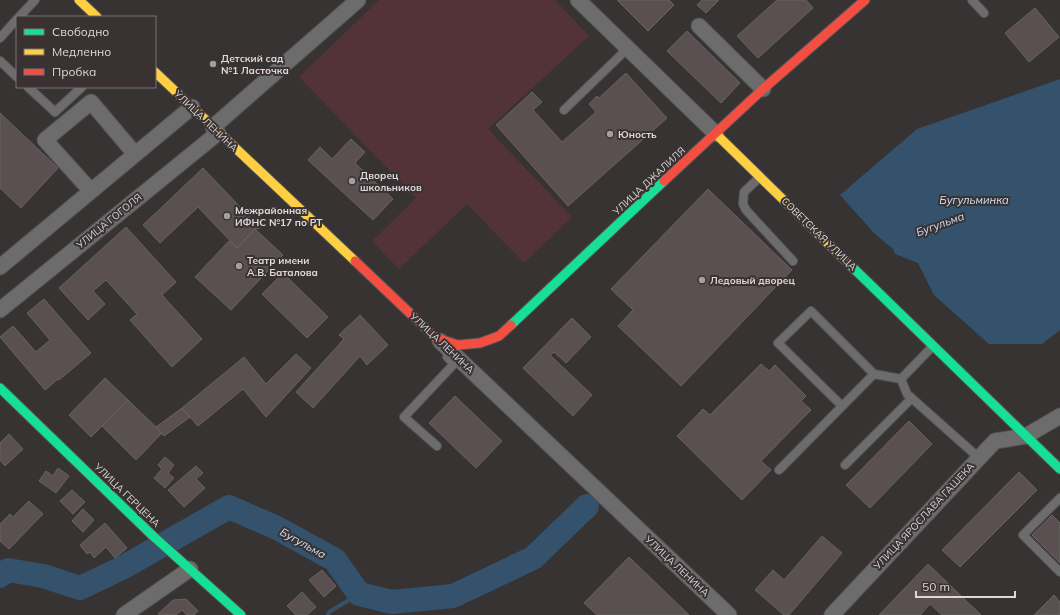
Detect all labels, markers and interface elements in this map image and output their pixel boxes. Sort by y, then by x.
legend [16,16,156,88]
text: Свободно [52,24,109,39]
text: Медленно [52,44,111,59]
place label: Детский сад №1 Ласточка [221,52,289,77]
marker: Детский сад №1 Ласточка [208,59,218,69]
text: Пробка [52,64,96,79]
street label: УЛИЦА ЛЕНИНА [171,87,241,155]
place label: Юность [618,128,657,141]
marker: Юность [605,129,615,139]
street label: УЛИЦА ДЖАЛИЛЯ [609,144,688,219]
place label: Дворец школьников [360,169,422,194]
marker: Дворец школьников [347,176,357,186]
street label: УЛИЦА ГОГОЛЯ [73,191,144,252]
water label: Бугульминка [939,193,1009,207]
street label: СОВЕТСКАЯ УЛИЦА [779,195,860,274]
place label: Межрайонная ИФНС №17 по РТ [235,204,323,229]
water label: Бугульма [914,209,966,239]
marker: Межрайонная ИФНС №17 по РТ [222,211,232,221]
place label: Театр имени А.В. Баталова [247,254,318,279]
marker: Театр имени А.В. Баталова [234,261,244,271]
place label: Ледовый дворец [710,274,795,287]
marker: Ледовый дворец [697,275,707,285]
street label: УЛИЦА ЛЕНИНА [406,309,477,377]
street label: УЛИЦА ЯРОСЛАВА ГАШЕКА [870,459,977,573]
street label: УЛИЦА ГЕРЦЕНА [91,460,163,530]
water label: Бугульма [278,525,329,562]
street label: УЛИЦА ЛЕНИНА [641,532,712,600]
scale bar [916,573,1015,599]
text: 50 m [922,579,950,594]

